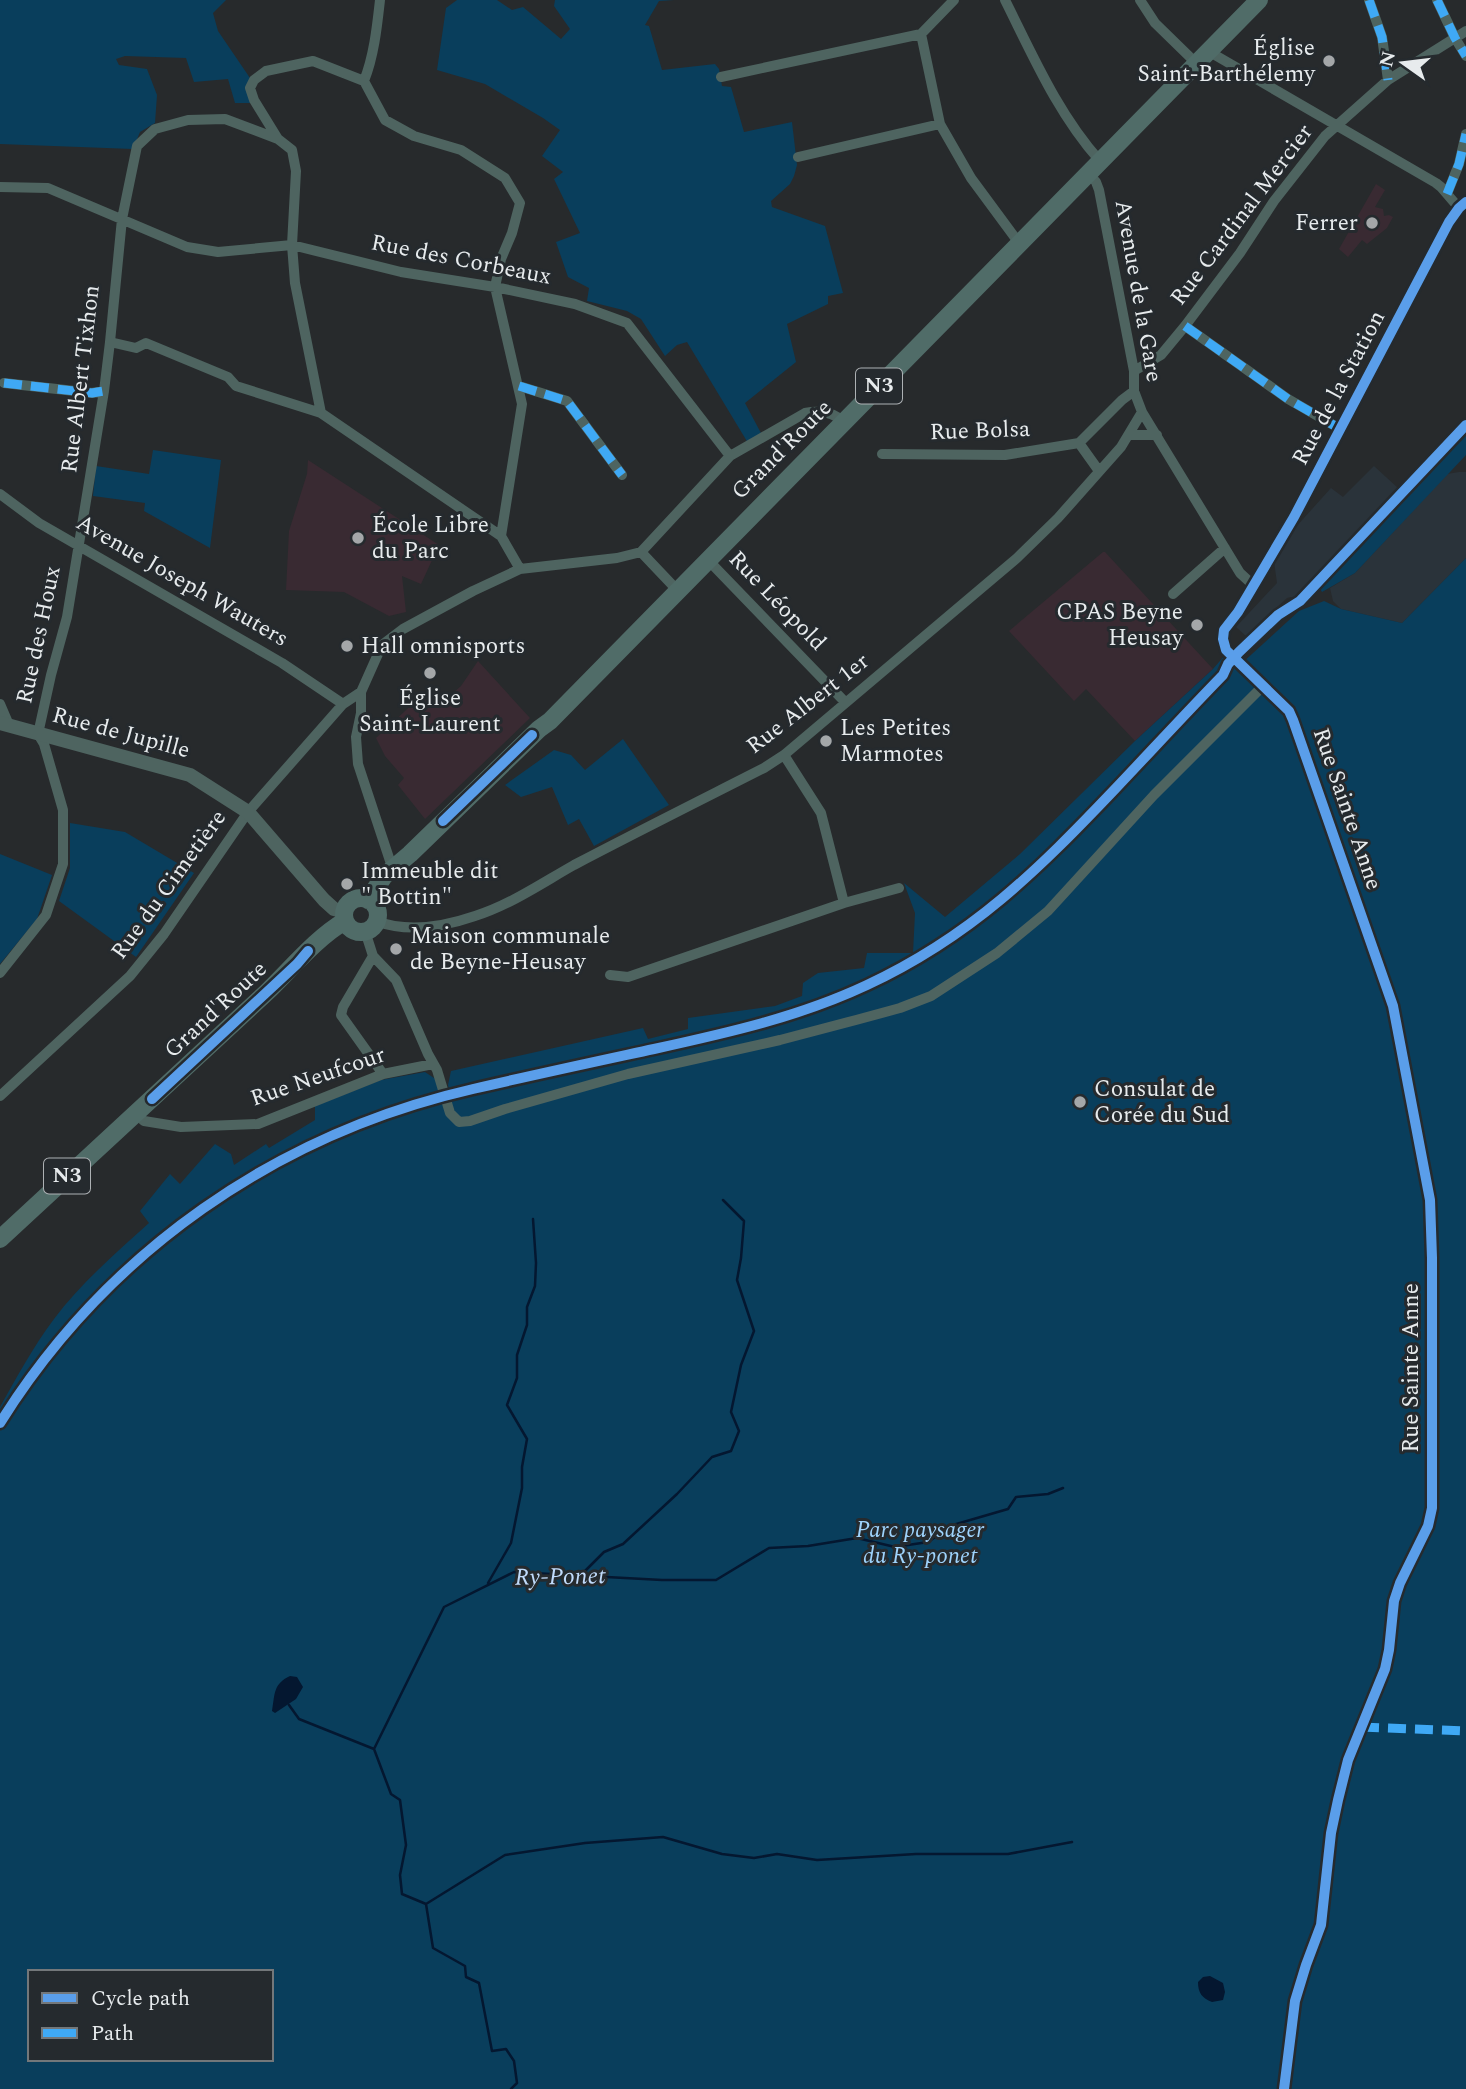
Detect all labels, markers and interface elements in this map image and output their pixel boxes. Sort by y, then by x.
north arrow [1368,28,1438,98]
place label: Église Saint-Barthélemy [1138,31,1316,92]
text: N [1372,48,1404,70]
marker: Église Saint-Barthélemy [1321,53,1337,69]
street label: Rue Cardinal Mercier [1162,117,1322,313]
street label: Avenue de la Gare [1105,197,1171,385]
place label: Ferrer [1295,206,1358,241]
marker: Ferrer [1364,215,1380,231]
street label: Rue des Corbeaux [368,225,554,295]
street label: Rue Albert Tixhon [52,283,110,475]
street label: Rue de la Station [1283,304,1395,472]
road number: N3 [856,368,902,404]
street label: Grand'Route [724,392,840,508]
street label: Rue Bolsa [929,412,1031,450]
street label: Avenue Joseph Wauters [69,506,295,656]
place label: École Libre du Parc [372,508,489,569]
marker: École Libre du Parc [350,530,366,546]
street label: Rue Léopold [720,543,834,659]
street label: Rue des Houx [7,563,71,707]
place label: CPAS Beyne Heusay [1056,595,1184,656]
marker: CPAS Beyne Heusay [1189,617,1205,633]
place label: Hall omnisports [361,629,525,664]
marker: Hall omnisports [339,638,355,654]
street label: Rue Albert 1er [739,645,877,763]
marker: Église Saint-Laurent [422,665,438,681]
place label: Église Saint-Laurent [359,681,501,742]
street label: Rue de Jupille [48,698,194,768]
place label: Les Petites Marmotes [840,711,951,772]
street label: Rue Sainte Anne [1303,723,1391,895]
marker: Les Petites Marmotes [818,733,834,749]
street label: Rue du Cimetière [103,803,235,967]
place label: Immeuble dit " Bottin" [361,854,498,915]
marker: Immeuble dit " Bottin" [339,876,355,892]
place label: Maison communale de Beyne-Heusay [410,919,610,980]
marker: Maison communale de Beyne-Heusay [388,941,404,957]
street label: Grand'Route [156,953,276,1067]
street label: Rue Neufcour [246,1038,390,1116]
place label: Consulat de Corée du Sud [1094,1072,1230,1133]
marker: Consulat de Corée du Sud [1072,1094,1088,1110]
road number: N3 [44,1158,90,1194]
street label: Rue Sainte Anne [1394,1283,1429,1453]
park label: Parc paysager du Ry-ponet [856,1513,985,1574]
water label: Ry-Ponet [514,1558,606,1596]
legend [28,1970,273,2061]
text: Cycle path [91,1983,190,2015]
text: Path [91,2018,134,2050]

